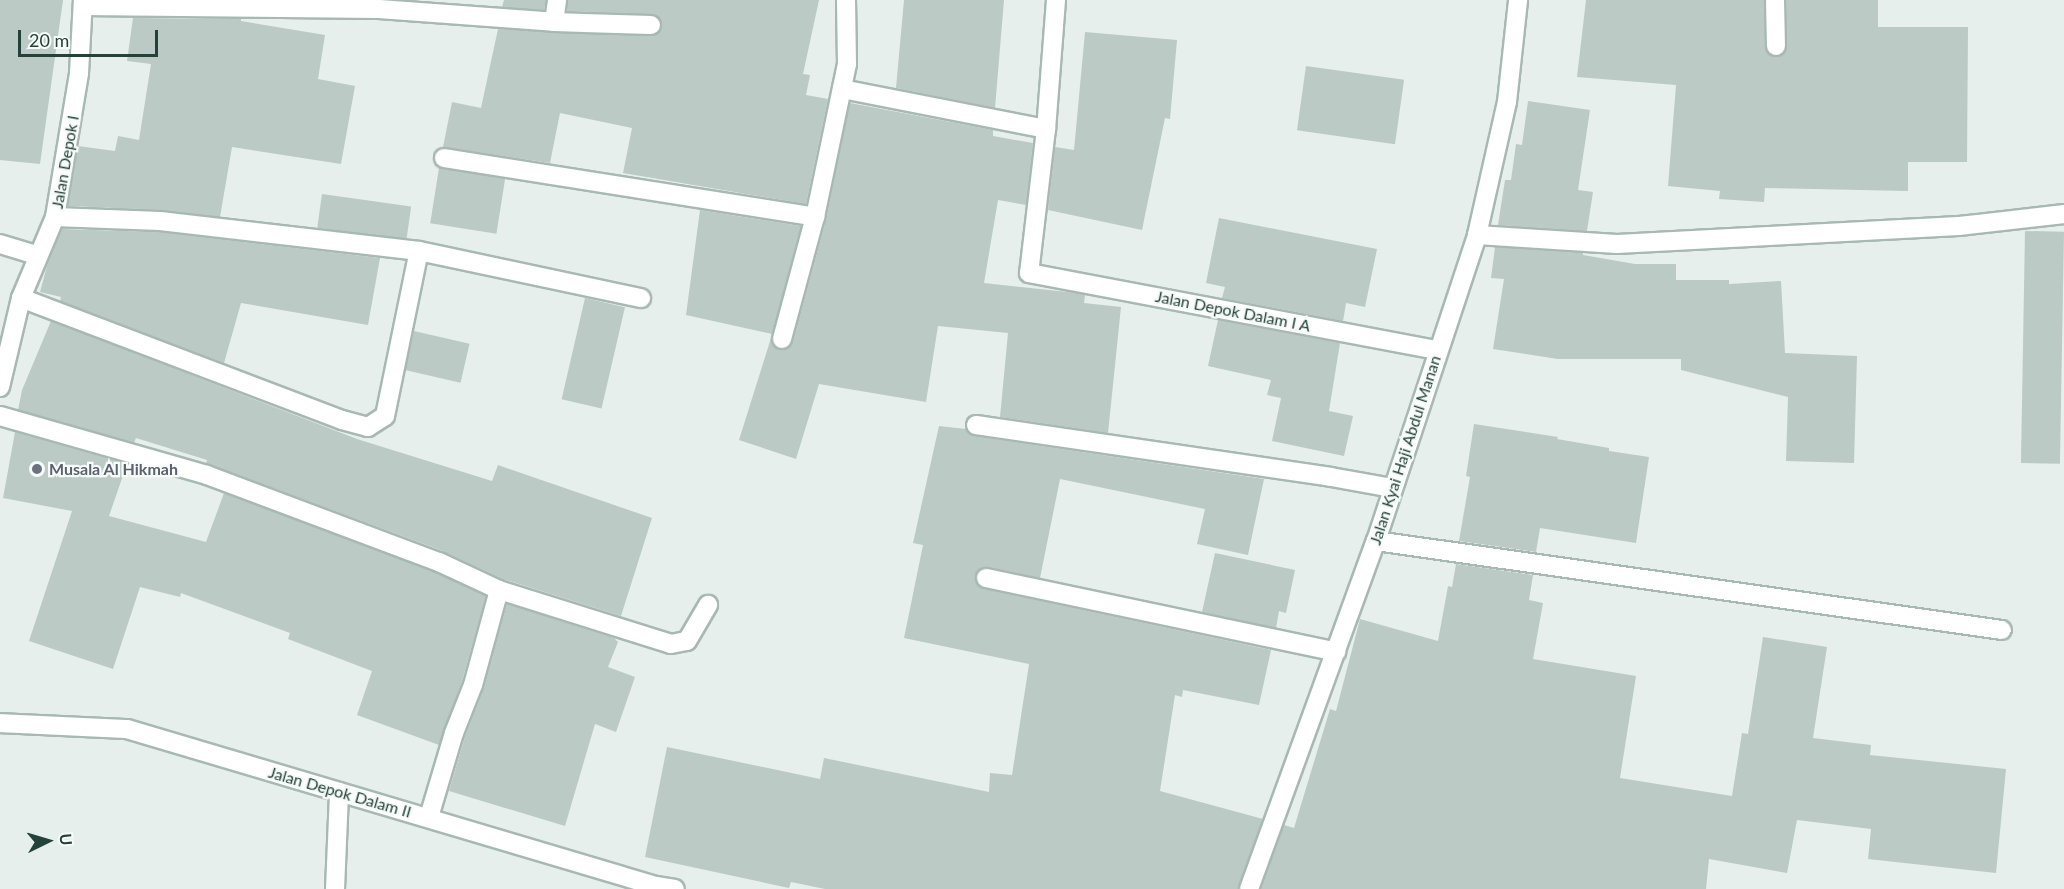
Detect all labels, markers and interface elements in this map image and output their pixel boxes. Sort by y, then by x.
scale bar [21,18,160,56]
text: 20 m [29,29,69,51]
street label: Jalan Depok I [47,114,83,210]
street label: Jalan Depok Dalam I A [1154,286,1312,336]
street label: Jalan Kyai Haji Abdul Manan [1365,353,1445,547]
place label: Musala Al Hikmah [49,459,178,479]
marker: Musala Al Hikmah [30,462,44,476]
street label: Jalan Depok Dalam II [266,762,414,822]
north arrow [18,811,78,871]
text: U [56,833,76,846]

